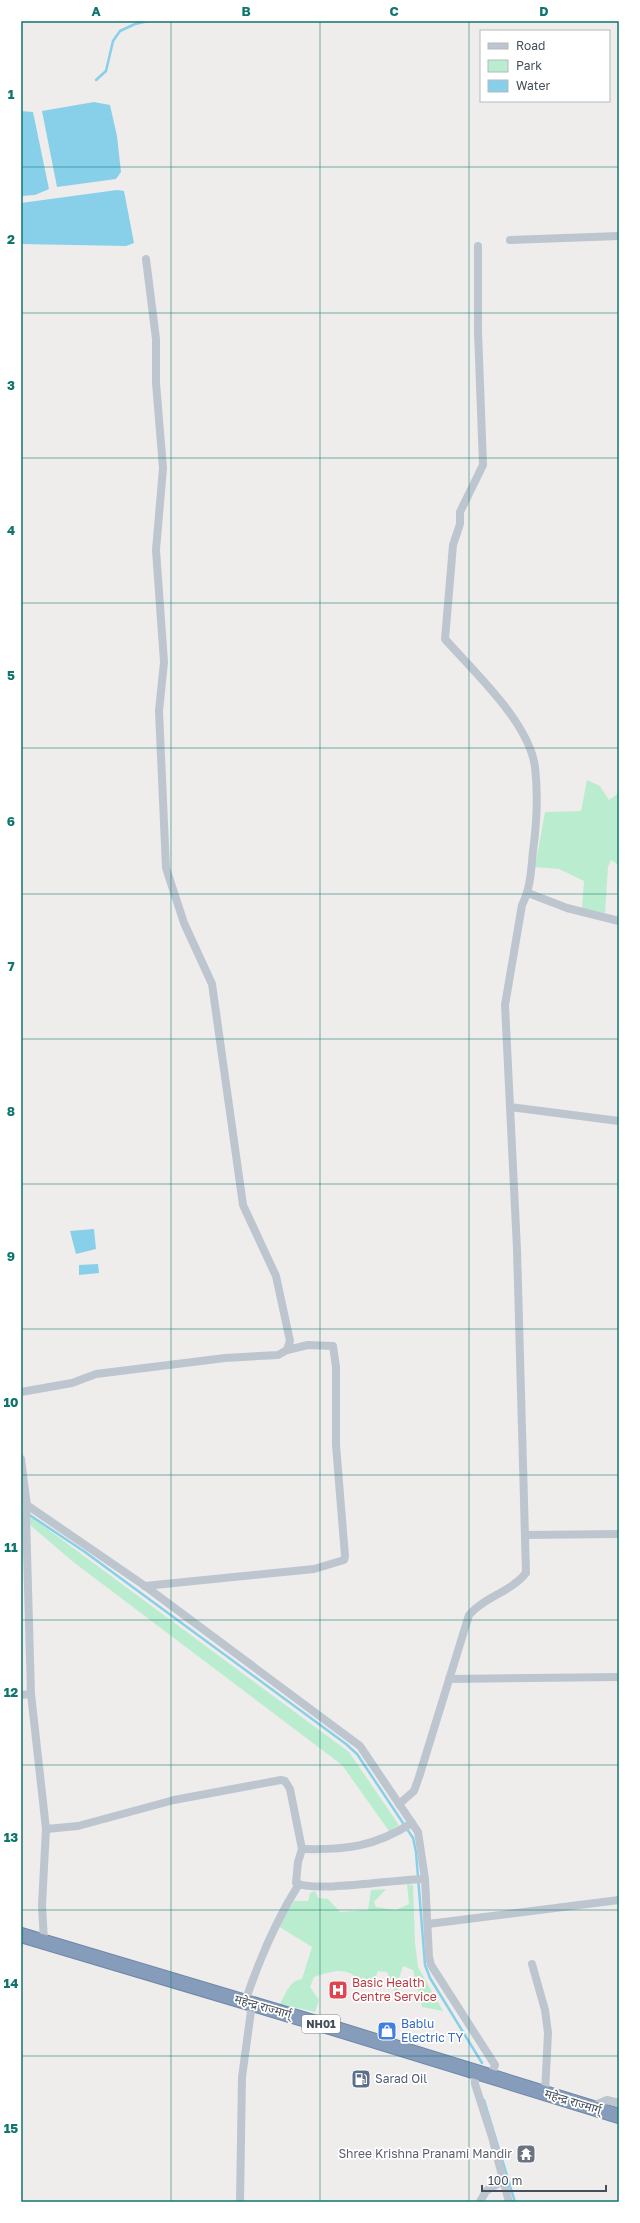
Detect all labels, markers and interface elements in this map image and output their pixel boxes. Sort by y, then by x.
text: A [91,3,101,19]
text: B [241,3,251,19]
text: C [389,3,399,19]
text: D [539,3,549,19]
legend [480,30,610,102]
text: Road [516,38,545,53]
text: Park [516,58,542,73]
text: Water [516,78,550,93]
text: 1 [8,86,15,102]
text: 2 [7,231,15,247]
text: 3 [7,377,15,393]
text: 4 [7,522,15,538]
text: 5 [7,667,15,683]
text: 6 [7,813,15,829]
text: 7 [7,958,15,974]
text: 8 [7,1103,15,1119]
text: 9 [7,1248,15,1264]
text: 10 [3,1394,19,1410]
text: 11 [4,1539,18,1555]
text: 12 [4,1684,18,1700]
text: 13 [4,1829,18,1845]
text: 14 [4,1975,18,1991]
place label: Basic Health Centre Service [352,1975,437,2004]
hospital icon: Basic Health Centre Service [327,1979,349,2001]
street label: महेन्द्र राज्मार्ग् [233,1991,295,2022]
road number: NH01 [302,2015,340,2033]
place label: Bablu Electric TY [401,2016,464,2045]
shop icon: Bablu Electric TY [376,2020,398,2042]
fuel station icon: Sarad Oil [350,2068,372,2090]
place label: Sarad Oil [375,2071,427,2086]
street label: महेन्द्र राज्मार्ग् [543,2086,605,2118]
text: 15 [4,2120,18,2136]
temple icon: Shree Krishna Pranami Mandir [515,2143,537,2165]
place label: Shree Krishna Pranami Mandir [338,2146,512,2161]
scale bar [482,2167,606,2193]
text: 100 m [488,2173,522,2188]

